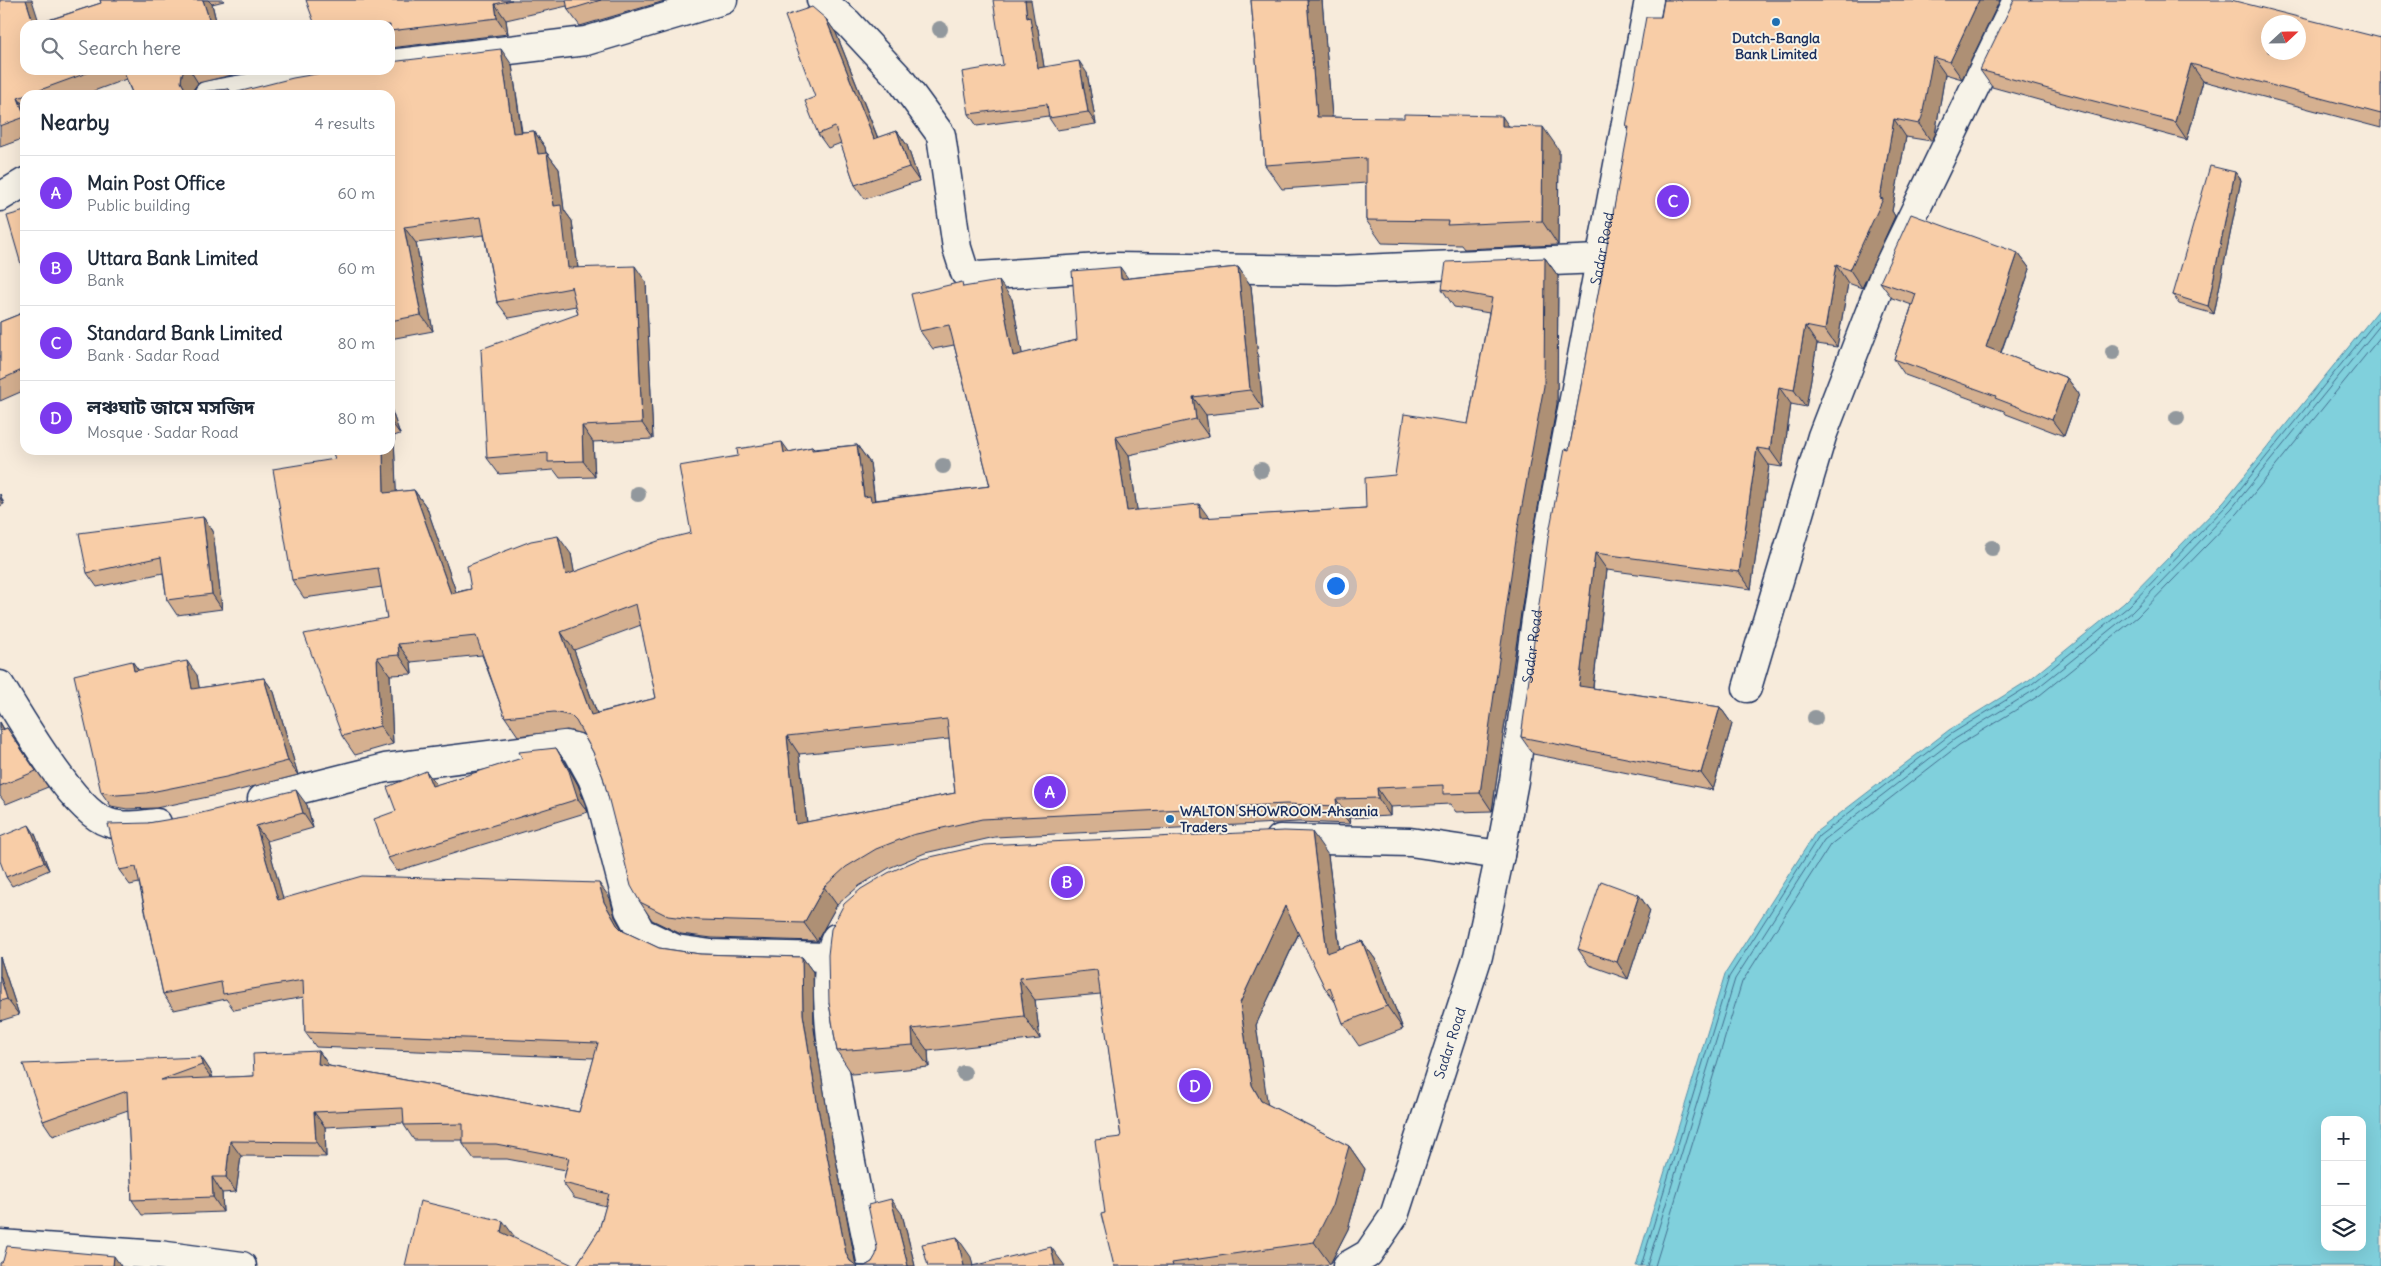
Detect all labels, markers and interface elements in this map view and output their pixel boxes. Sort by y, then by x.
north arrow [2261,15,2306,60]
marker: Dutch-Bangla Bank Limited [1770,16,1782,28]
search box [20,20,395,75]
place label: Dutch-Bangla Bank Limited [1732,29,1820,63]
icon: search [38,34,66,62]
text: Search here [78,36,181,60]
text: Nearby [40,109,110,136]
text: 4 results [314,113,375,133]
text: Main Post Office [87,171,225,195]
pin: C [1657,182,1689,220]
text: A [51,183,61,203]
text: 60 m [337,183,375,203]
text: Public building [87,195,190,215]
street label: Sadar Road [1587,211,1618,287]
text: Uttara Bank Limited [87,246,258,270]
text: B [51,258,61,278]
text: 60 m [337,258,375,278]
text: Bank [87,270,124,290]
text: Standard Bank Limited [87,321,282,345]
text: C [51,333,61,353]
text: 80 m [337,333,375,353]
text: Bank · Sadar Road [87,345,220,365]
text: লঞ্চঘাট জামে মসজিদ [87,395,255,419]
text: D [50,408,62,428]
text: 80 m [337,408,375,428]
text: Mosque · Sadar Road [87,422,238,442]
your location [1323,573,1349,599]
street label: Sadar Road [1518,609,1546,684]
pin: A [1034,773,1066,811]
place label: WALTON SHOWROOM-Ahsania Traders [1180,802,1378,836]
marker: WALTON SHOWROOM-Ahsania Traders [1164,813,1176,825]
pin: B [1051,863,1083,901]
street label: Sadar Road [1430,1005,1470,1081]
pin: D [1179,1067,1211,1105]
map controls [2321,1116,2366,1251]
button: + [2321,1116,2366,1161]
button: − [2321,1161,2366,1206]
button: layers [2321,1206,2366,1251]

